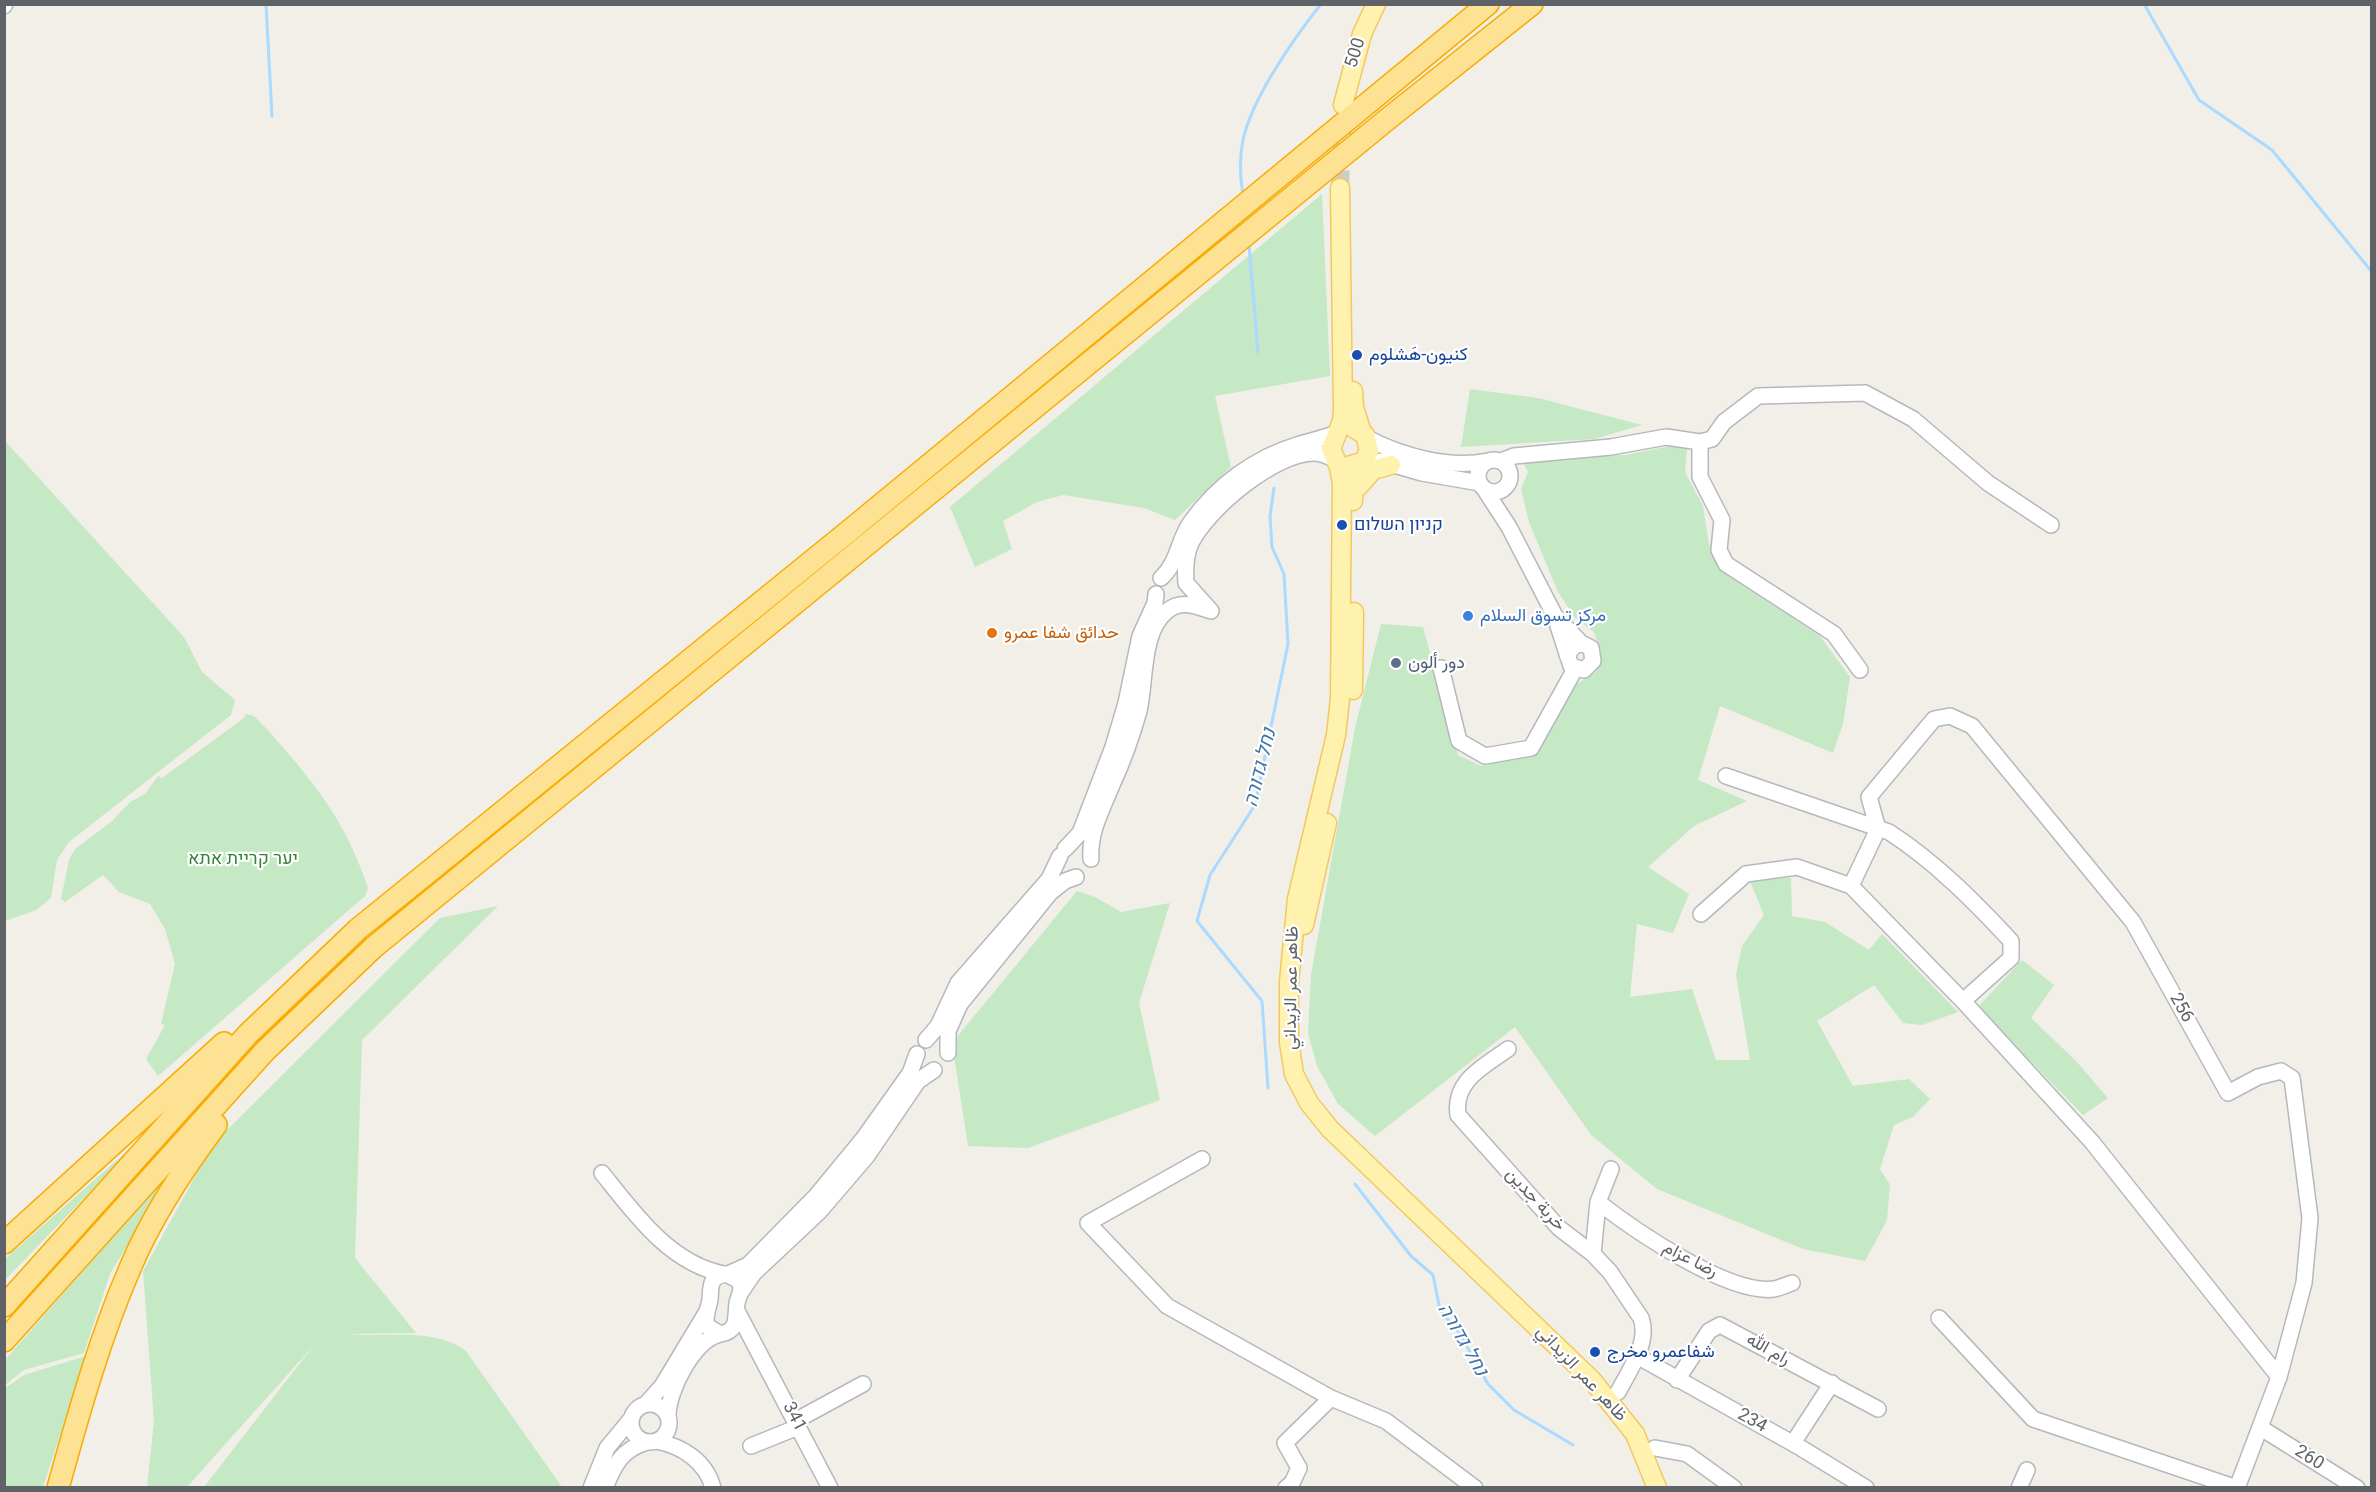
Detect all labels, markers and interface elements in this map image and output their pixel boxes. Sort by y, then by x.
street label: 500 [1341,35,1371,71]
place label: كنيون-هَشلوم [1369,344,1468,366]
marker: كنيون-هَشلوم [1350,348,1364,362]
place label: קניון השלום [1354,514,1443,536]
marker: קניון השלום [1335,518,1349,532]
place label: مركز تسوق السلام [1480,605,1606,627]
marker: مركز تسوق السلام [1461,609,1475,623]
place label: حدائق شفا عمرو [1004,622,1119,644]
marker: حدائق شفا عمرو [985,626,999,640]
place label: دور ألون [1408,652,1465,674]
marker: دور ألون [1389,656,1403,670]
water label: נחל גדורה [1240,726,1282,810]
park label: יער קריית אתא [188,848,298,870]
street label: ظاهر عمر الزيداني [1280,926,1304,1050]
street label: 256 [2164,989,2198,1027]
street label: خربة جدين [1500,1164,1570,1236]
street label: رضا عزام [1659,1237,1721,1283]
water label: נחל גדורה [1432,1299,1492,1381]
street label: ظاهر عمر الزيداني [1531,1321,1631,1427]
street label: رام الله [1742,1329,1794,1371]
place label: شفاعمرو مخرج [1607,1341,1715,1363]
marker: شفاعمرو مخرج [1588,1345,1602,1359]
street label: 341 [777,1399,811,1435]
street label: 234 [1733,1404,1771,1438]
street label: 260 [2290,1441,2328,1475]

